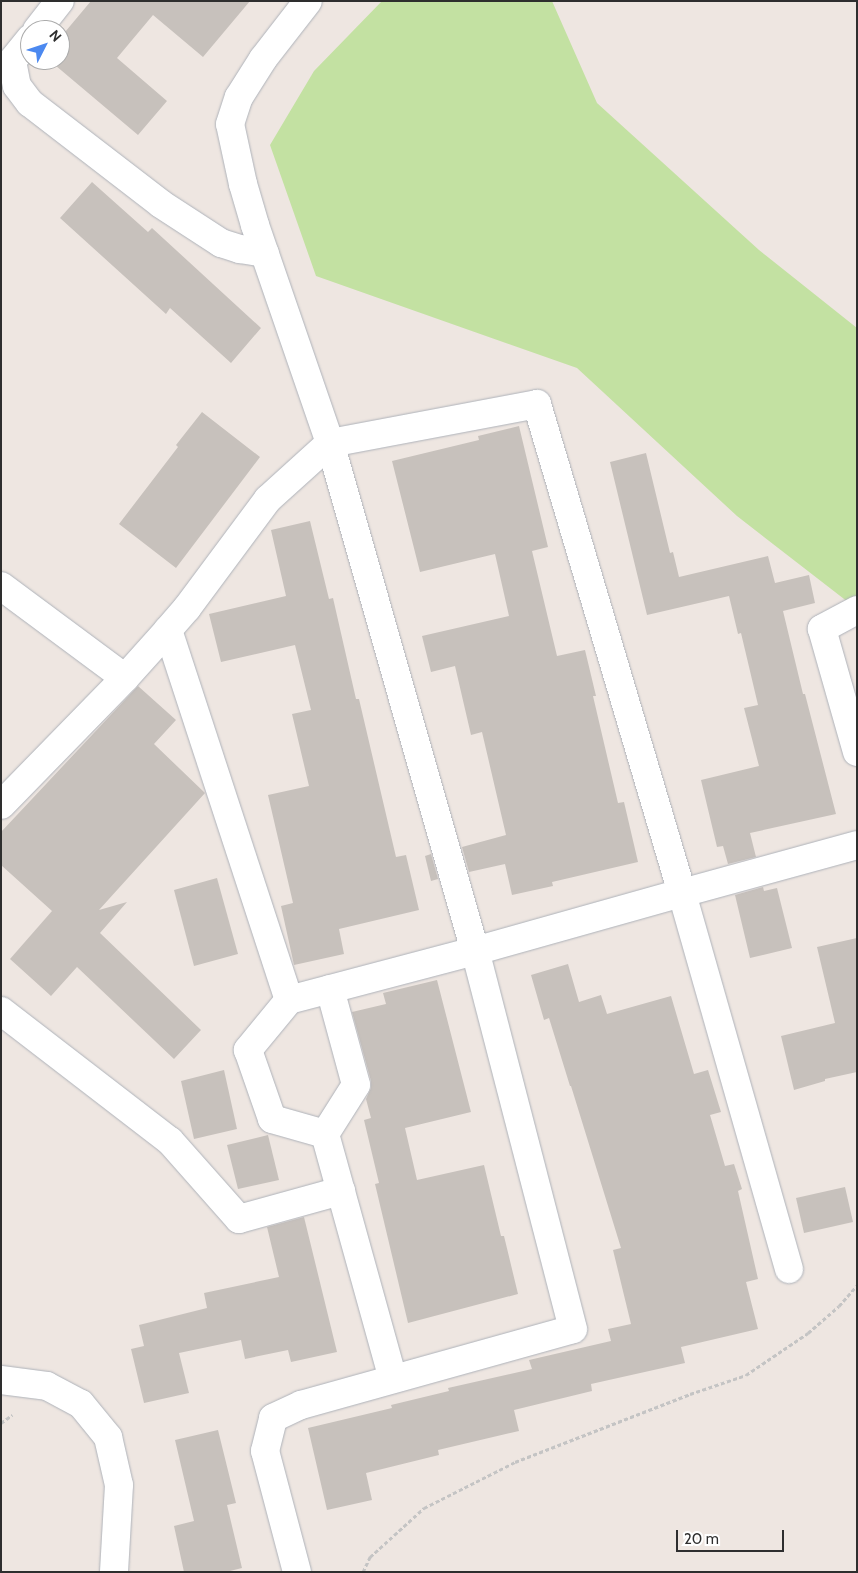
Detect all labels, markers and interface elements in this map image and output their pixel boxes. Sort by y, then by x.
north arrow [20,20,70,70]
text: N [46,26,66,45]
scale bar [678,1520,786,1552]
text: 20 m [684,1530,719,1548]

